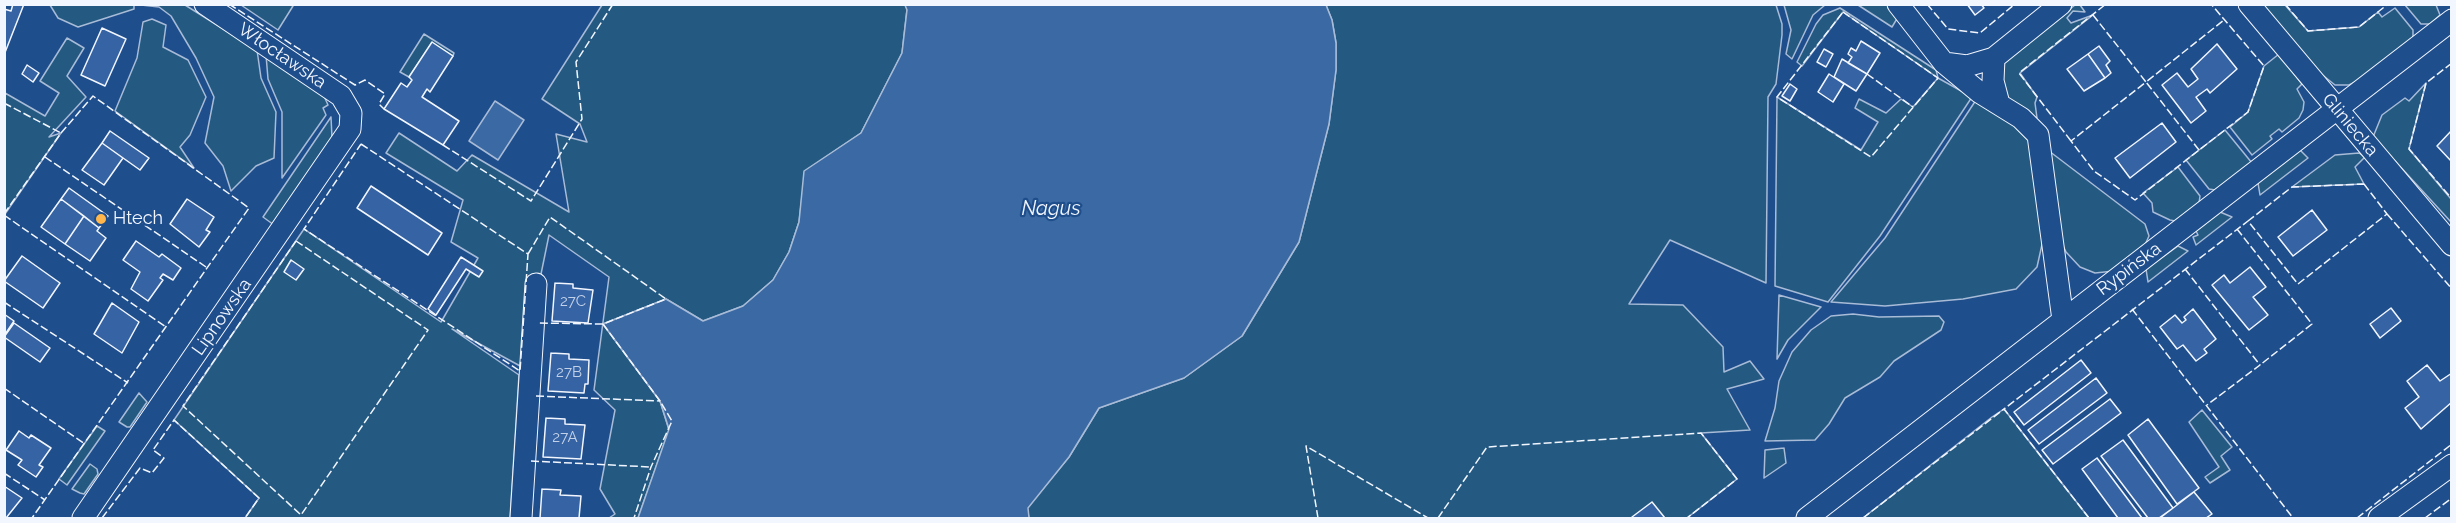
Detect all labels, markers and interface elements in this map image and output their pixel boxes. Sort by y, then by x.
street label: Włocławska [234,19,330,93]
street label: Gliniecka [2317,89,2383,161]
water label: Nagus [1021,197,1081,221]
place label: Htech [113,208,163,230]
marker: Htech [94,212,108,226]
street label: Rypińska [2093,238,2165,300]
street label: Lipnowska [188,274,256,360]
house number: 27C [560,292,586,310]
house number: 27B [556,363,582,381]
house number: 27A [552,428,578,446]

